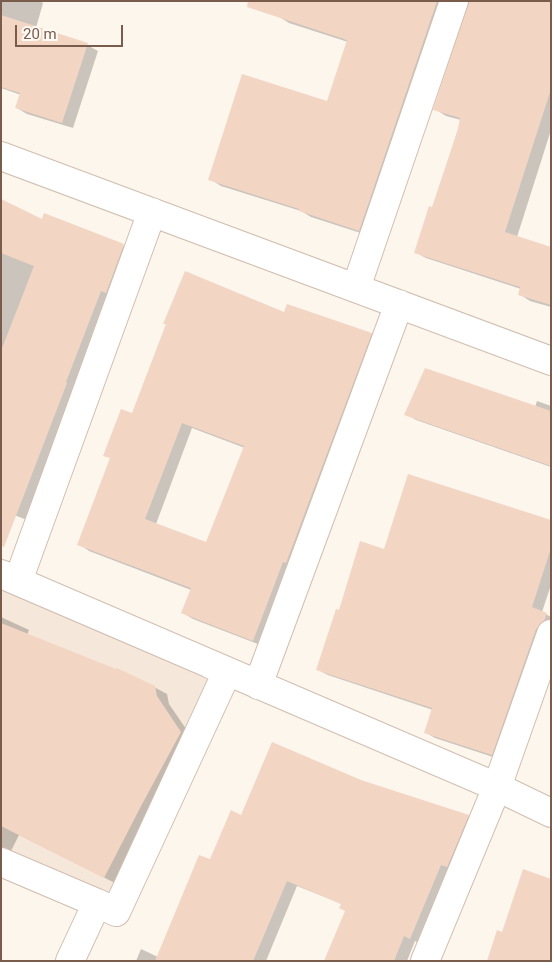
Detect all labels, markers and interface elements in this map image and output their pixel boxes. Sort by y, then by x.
scale bar [18,15,125,47]
text: 20 m [23,25,57,43]

